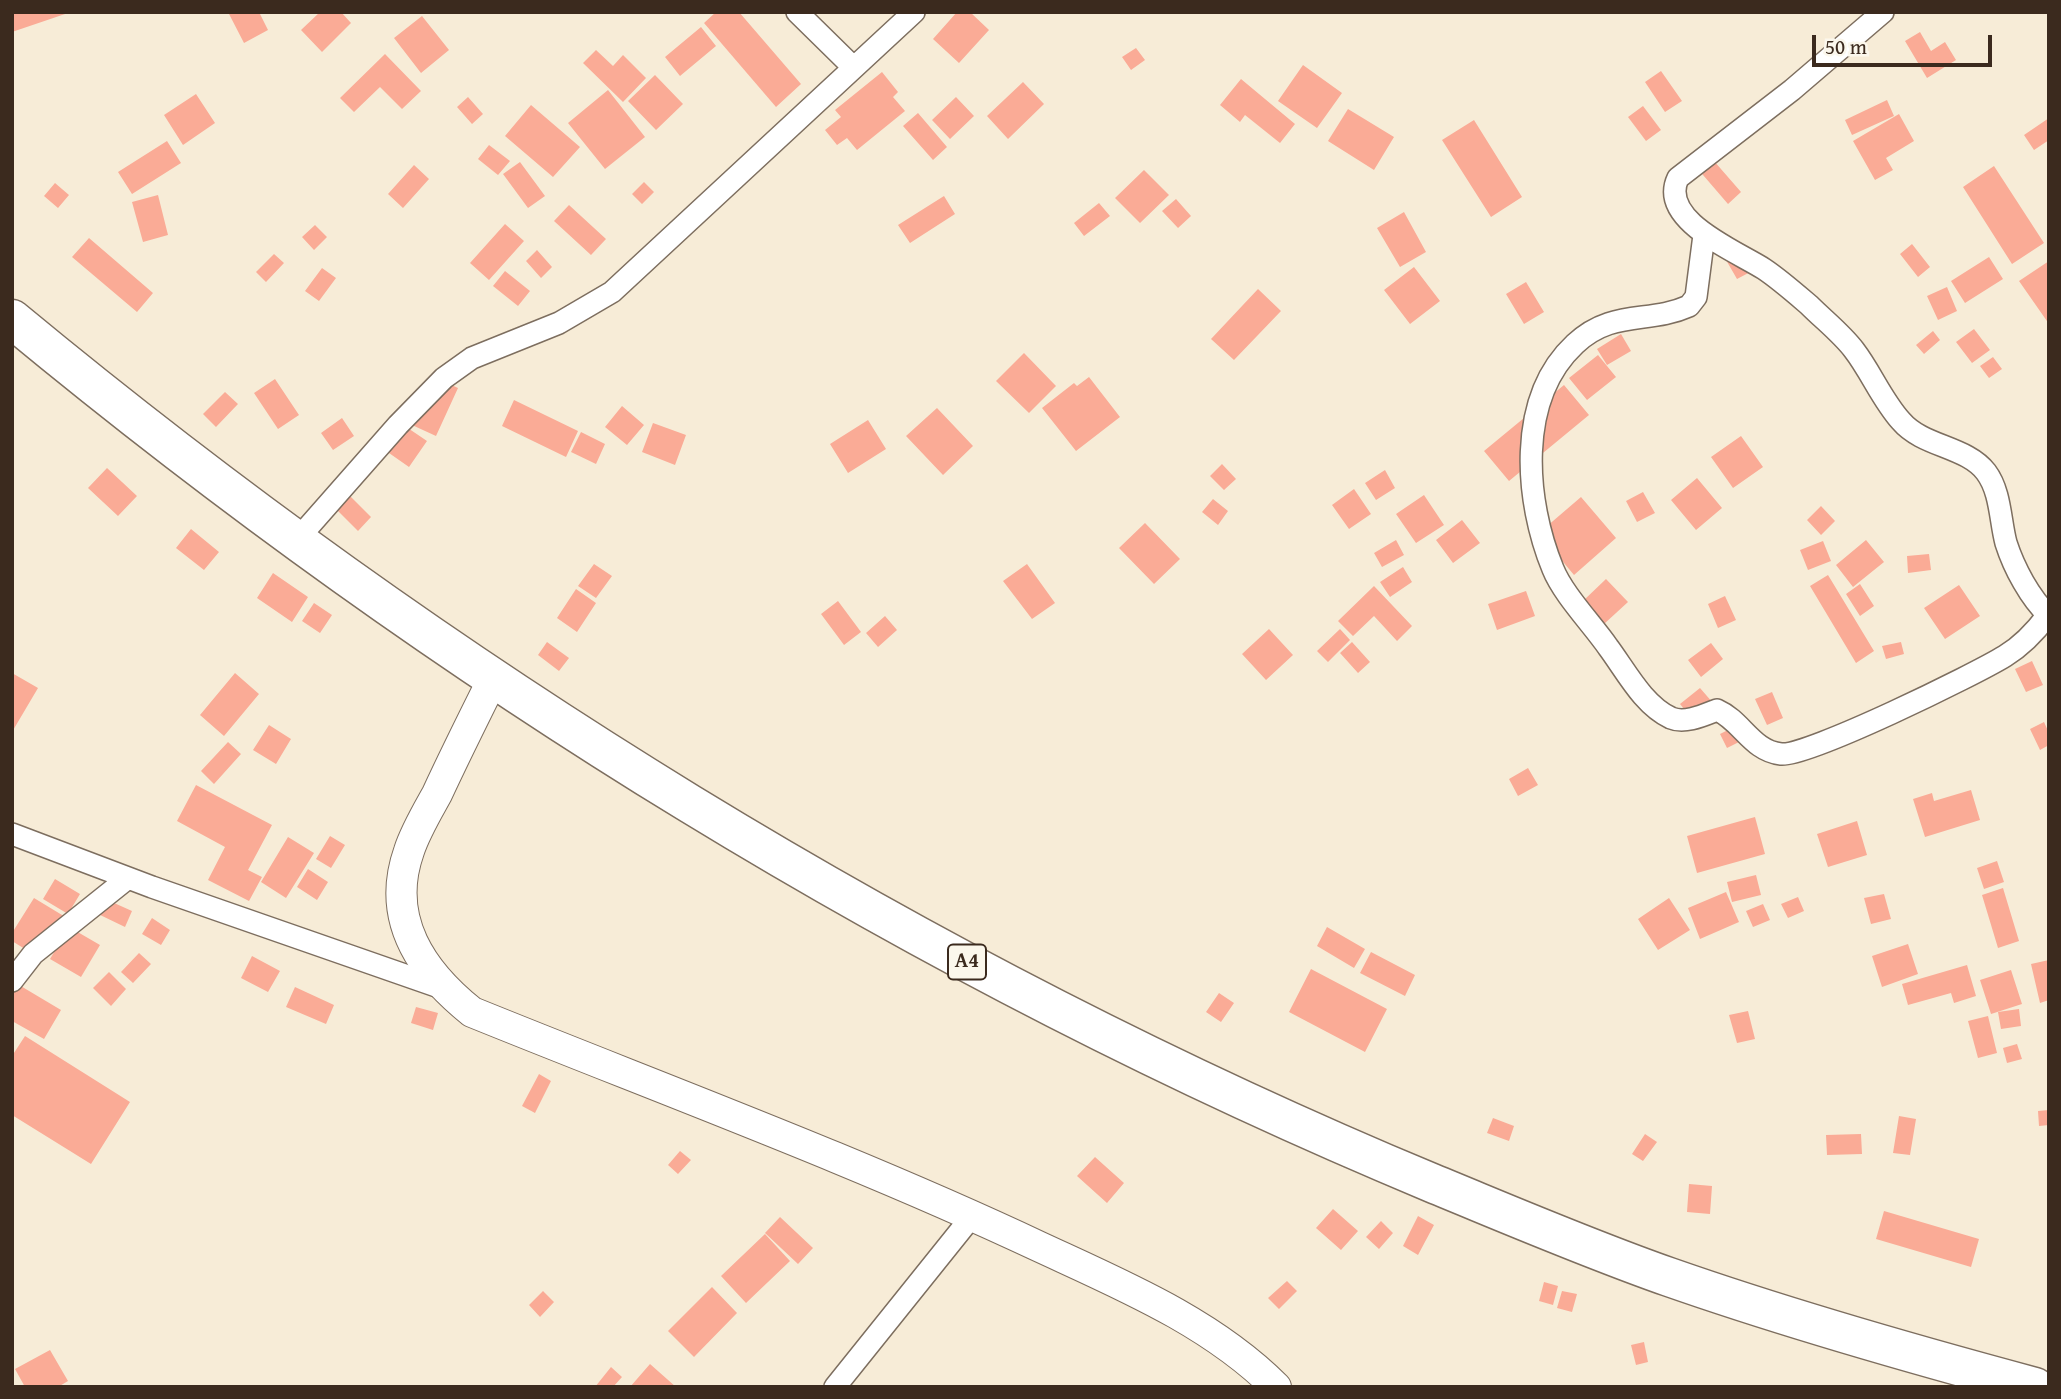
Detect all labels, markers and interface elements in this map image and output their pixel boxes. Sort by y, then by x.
scale bar [1816,21,1996,65]
text: 50 m [1825,31,1867,62]
road number: A4 [948,944,986,979]

